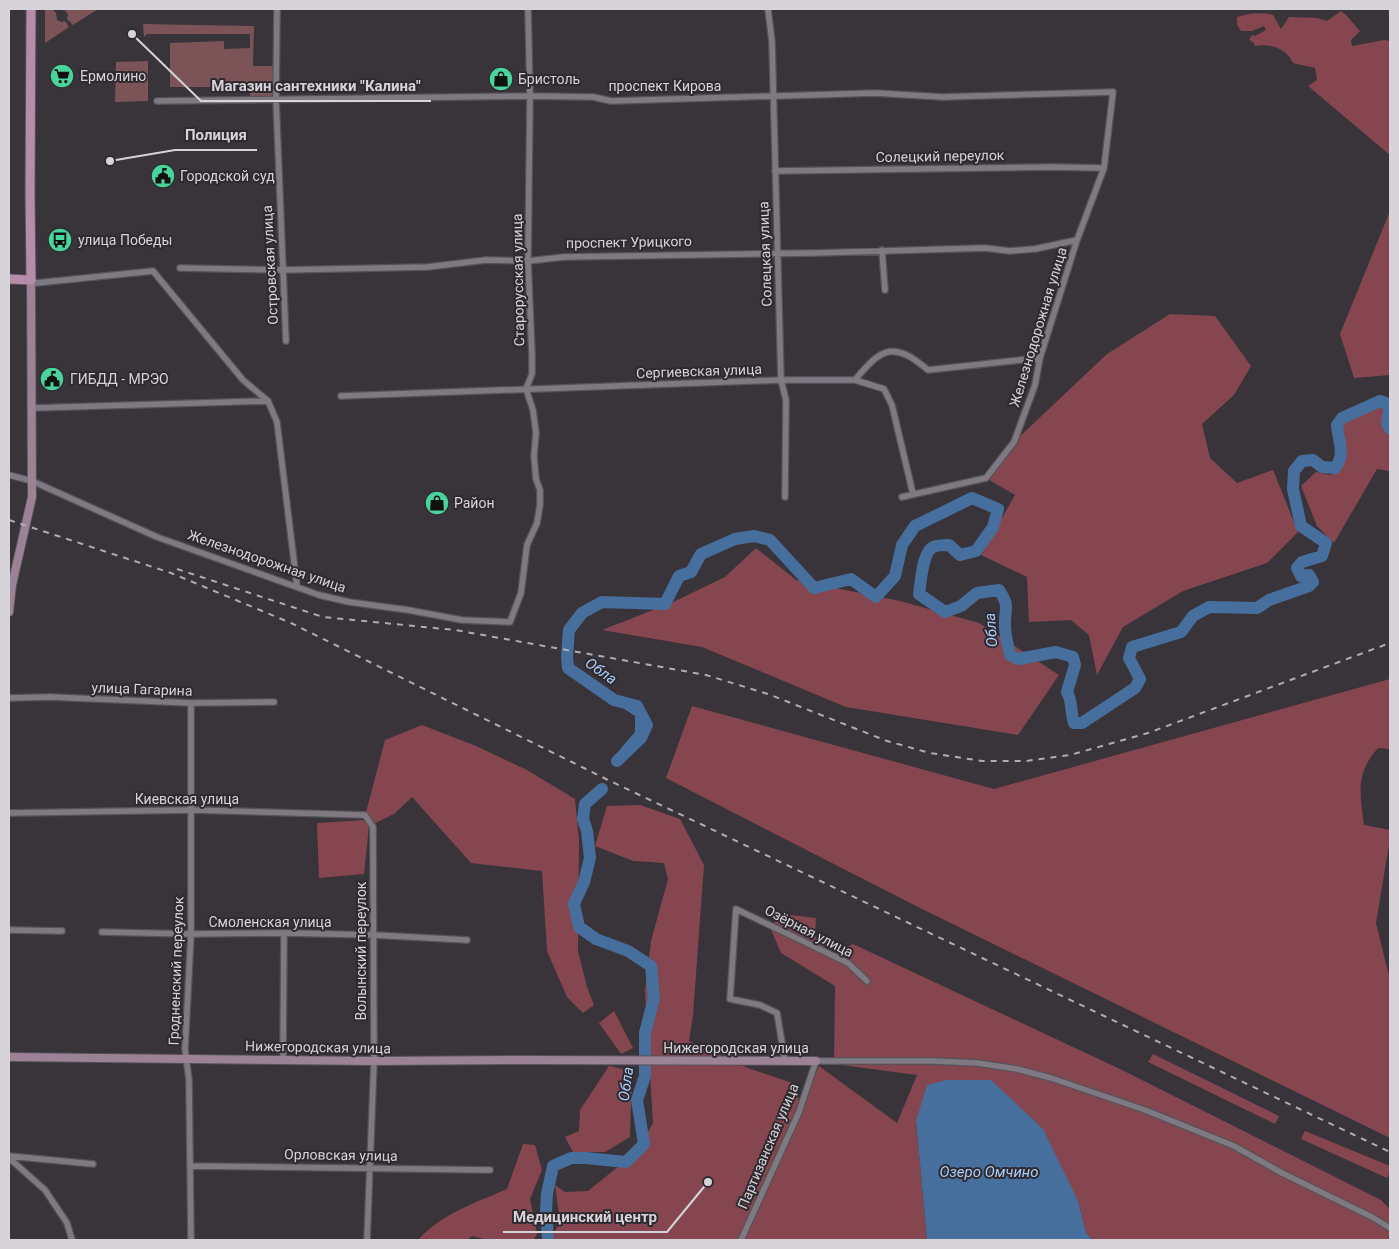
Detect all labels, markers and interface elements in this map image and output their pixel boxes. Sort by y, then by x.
supermarket icon: Ермолино [49,63,75,89]
shop icon: Бристоль [488,66,514,92]
place label: Ермолино [80,68,146,84]
callout: Магазин сантехники "Калина" [201,71,431,101]
place label: Бристоль [518,71,580,87]
text: Магазин сантехники "Калина" [211,77,421,95]
street label: проспект Кирова [609,78,721,94]
callout: Полиция [175,120,257,150]
text: Полиция [185,126,247,144]
street label: Солецкий переулок [876,147,1005,165]
public building icon: Городской суд [150,163,176,189]
place label: Городской суд [180,168,275,184]
street label: Солецкая улица [755,201,775,307]
street label: Островская улица [259,205,281,325]
street label: Старорусская улица [509,213,527,347]
bus stop icon: улица Победы [47,227,73,253]
place label: улица Победы [78,232,172,248]
street label: проспект Урицкого [566,233,692,251]
street label: Железнодорожная улица [1006,245,1070,409]
street label: Сергиевская улица [636,361,762,381]
public building icon: ГИБДД - МРЭО [39,366,65,392]
place label: ГИБДД - МРЭО [70,371,169,387]
shop icon: Район [424,490,450,516]
place label: Район [454,495,495,511]
street label: Железнодорожная улица [186,526,348,596]
water label: Обла [981,612,1001,648]
water label: Обла [582,654,620,688]
street label: улица Гагарина [91,679,193,699]
street label: Киевская улица [135,791,239,807]
street label: Волынский переулок [353,881,369,1020]
street label: Гродненский переулок [165,896,187,1046]
street label: Озёрная улица [762,902,856,960]
street label: Смоленская улица [208,914,332,930]
street label: Нижегородская улица [245,1038,391,1056]
street label: Нижегородская улица [663,1040,809,1056]
water label: Обла [615,1066,637,1102]
street label: Партизанская улица [734,1081,802,1211]
street label: Орловская улица [284,1146,398,1164]
water label: Озеро Омчино [939,1163,1039,1181]
callout: Медицинский центр [503,1202,667,1232]
text: Медицинский центр [513,1208,657,1226]

